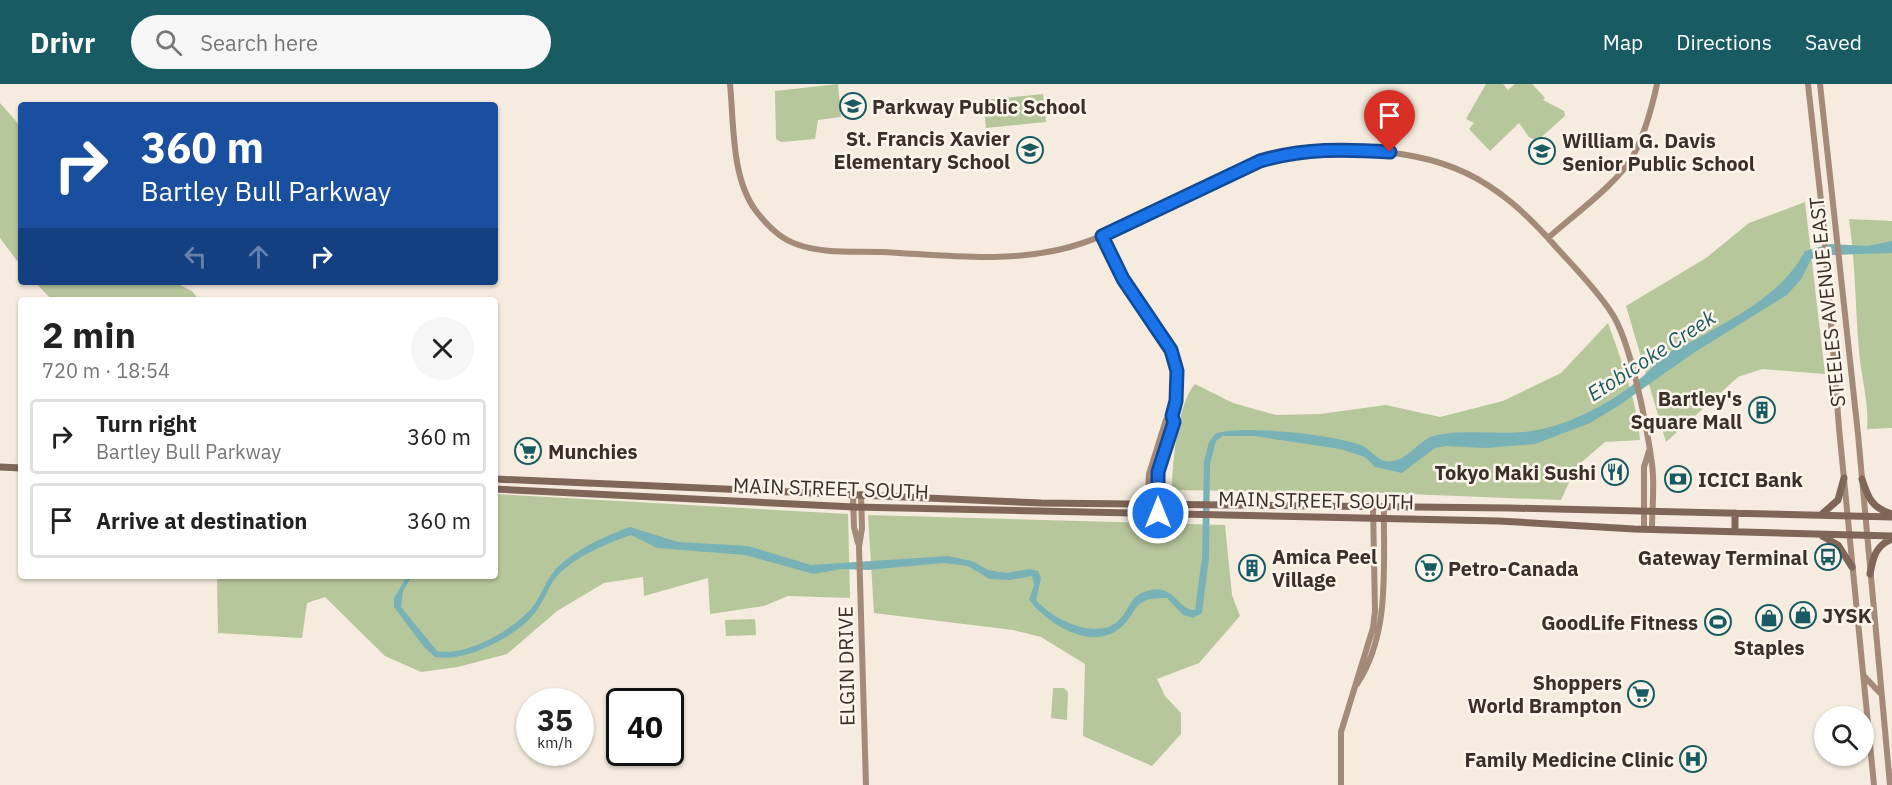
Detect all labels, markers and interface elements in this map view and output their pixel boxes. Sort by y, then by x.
search box [131,15,551,69]
text: Drivr [30,24,95,61]
icon: search [152,26,185,59]
text: Search here [200,28,318,57]
text: Map [1603,28,1643,56]
text: Directions [1676,28,1772,56]
text: Saved [1805,28,1862,56]
pin [1364,90,1415,152]
school or university icon: Parkway Public School [838,91,868,121]
place label: Parkway Public School [872,93,1086,120]
icon: arrive [1373,99,1406,132]
text: 360 m [141,120,264,175]
place label: St. Francis Xavier Elementary School [834,125,1010,175]
icon: right [42,126,120,204]
place label: William G. Davis Senior Public School [1562,127,1755,177]
school or university icon: St. Francis Xavier Elementary School [1015,135,1045,165]
school or university icon: William G. Davis Senior Public School [1527,136,1557,166]
text: Bartley Bull Parkway [141,173,391,208]
street label: STEELES AVENUE EAST [1803,195,1851,409]
icon: left [179,240,212,273]
icon: ahead [242,240,275,273]
icon: right [305,240,338,273]
water label: Etobicoke Creek [1581,302,1722,407]
text: 2 min [42,311,136,358]
button: close [411,317,474,380]
text: 720 m · 18:54 [42,357,170,384]
place label: Bartley's Square Mall [1630,385,1742,435]
building icon: Bartley's Square Mall [1747,395,1777,425]
text: Turn right [96,409,197,438]
icon: right [45,420,78,453]
text: 360 m [407,422,471,451]
supermarket icon: Munchies [513,436,543,466]
text: Bartley Bull Parkway [96,438,281,465]
place label: Munchies [548,438,638,465]
restaurant icon: Tokyo Maki Sushi [1600,457,1630,487]
place label: Tokyo Maki Sushi [1435,459,1596,486]
bank icon: ICICI Bank [1663,464,1693,494]
place label: ICICI Bank [1698,466,1803,493]
street label: MAIN STREET SOUTH [733,471,929,505]
position arrow [1126,481,1190,545]
street label: MAIN STREET SOUTH [1218,485,1414,515]
icon: arrive [45,504,78,537]
text: Arrive at destination [96,506,307,535]
text: 360 m [407,506,471,535]
bus stop icon: Gateway Terminal [1813,542,1843,572]
place label: Amica Peel Village [1272,543,1377,593]
place label: Gateway Terminal [1638,544,1808,571]
building icon: Amica Peel Village [1237,553,1267,583]
supermarket icon: Petro-Canada [1414,553,1444,583]
place label: Petro-Canada [1448,555,1579,582]
shop icon: JYSK [1788,600,1818,630]
place label: JYSK [1822,602,1872,629]
shop icon: Staples [1754,603,1784,633]
street label: ELGIN DRIVE [831,606,861,726]
sports icon: GoodLife Fitness [1703,607,1733,637]
place label: GoodLife Fitness [1541,609,1698,636]
place label: Staples [1734,634,1804,661]
place label: Shoppers World Brampton [1468,669,1622,719]
supermarket icon: Shoppers World Brampton [1626,679,1656,709]
speed limit sign: 40 [606,688,684,766]
text: 35 [537,700,573,739]
map controls [1814,706,1874,766]
button: search [1814,706,1874,766]
text: km/h [537,733,573,752]
hospital icon: Family Medicine Clinic [1678,744,1708,774]
place label: Family Medicine Clinic [1465,746,1674,773]

